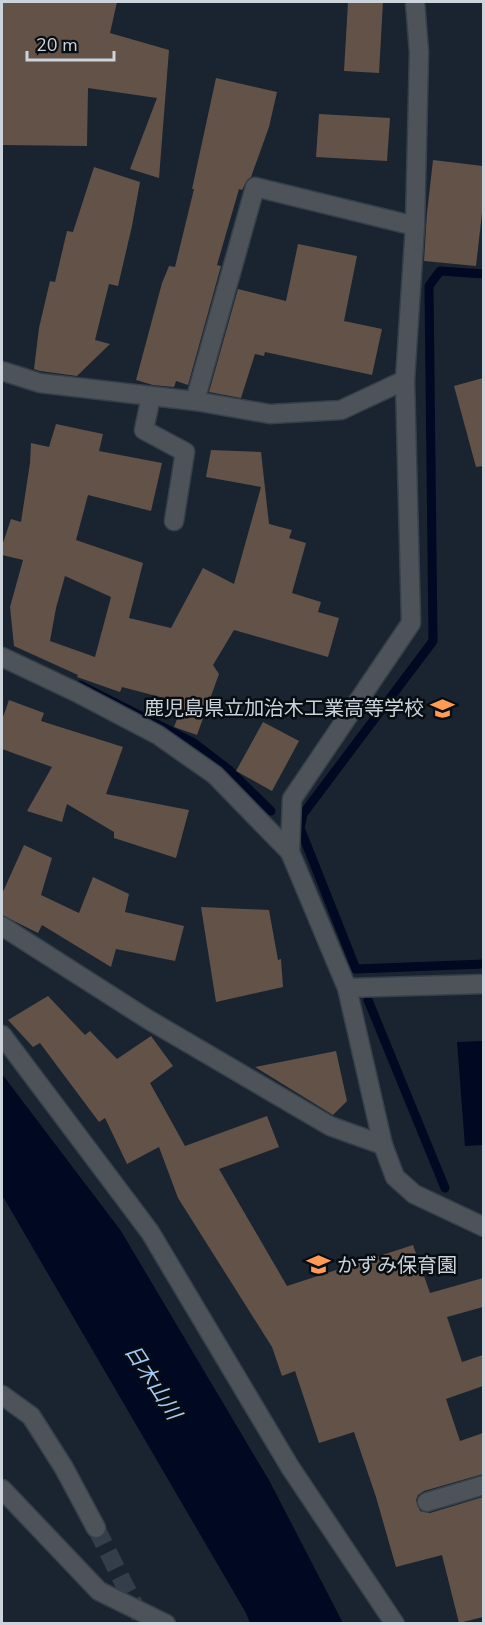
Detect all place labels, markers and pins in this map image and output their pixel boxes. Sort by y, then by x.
place label: 鹿児島県立加治木工業高等学校 [144,695,424,722]
school or university icon: 鹿児島県立加治木工業高等学校 [429,695,455,721]
school or university icon: かずみ保育園 [306,1252,332,1278]
place label: かずみ保育園 [337,1252,457,1279]

